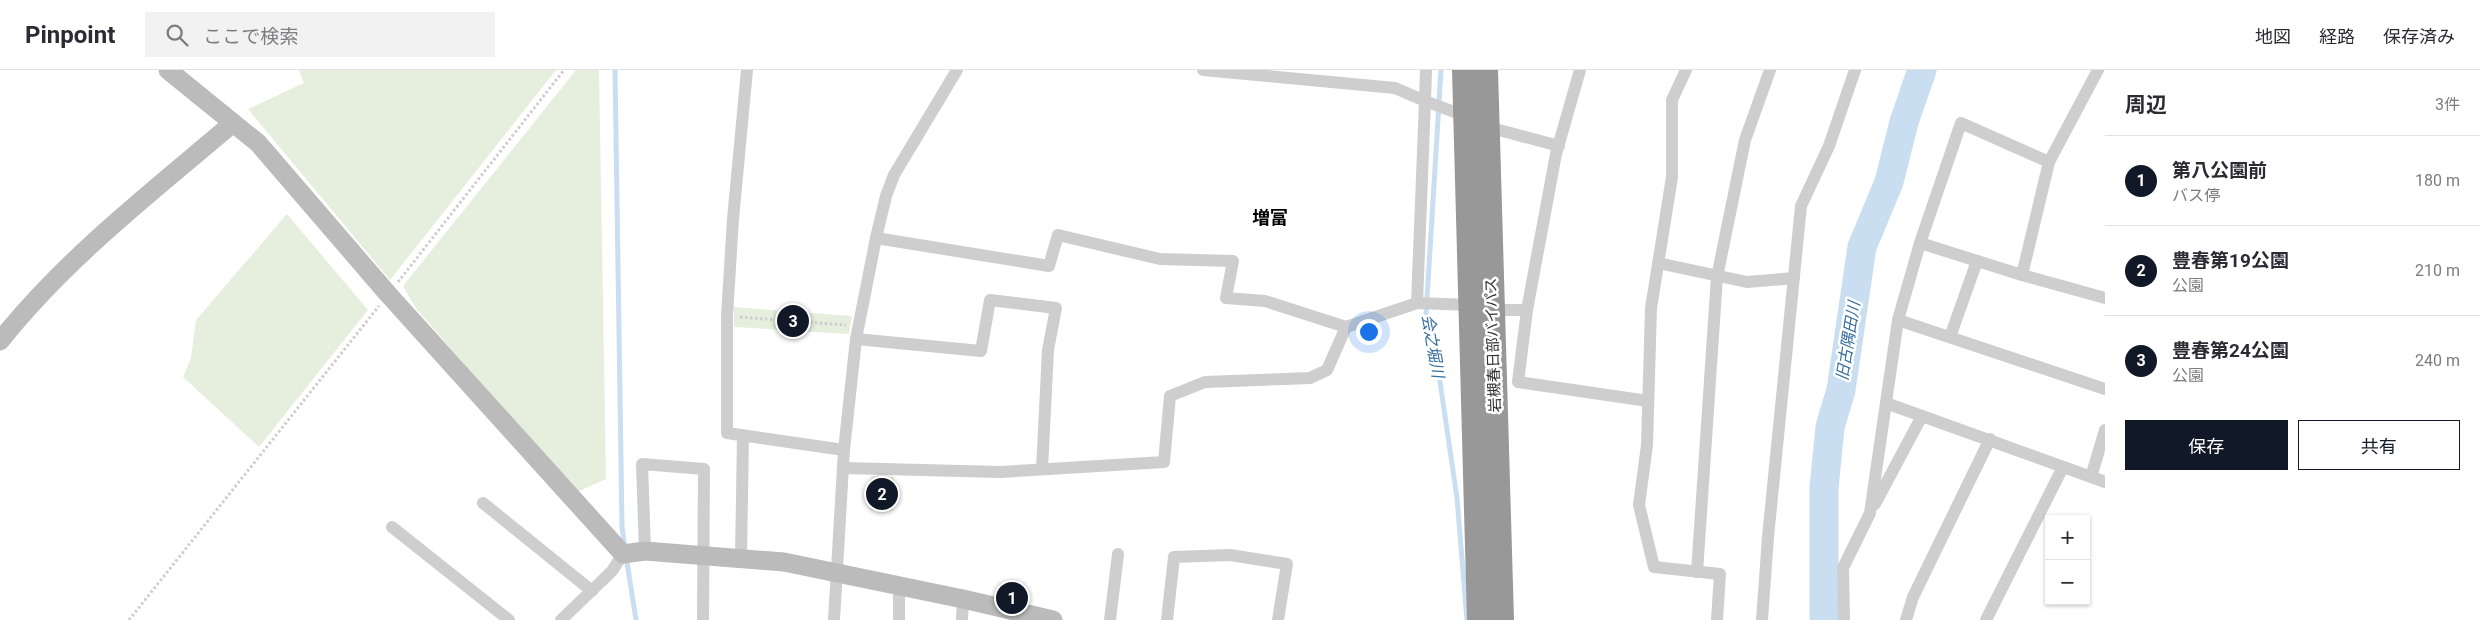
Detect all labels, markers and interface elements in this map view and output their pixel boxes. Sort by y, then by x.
search box [145,12,495,57]
text: Pinpoint [25,21,115,49]
icon: search [163,21,191,49]
text: ここで検索 [203,25,298,48]
text: 地図 [2255,26,2291,47]
text: 経路 [2319,26,2355,47]
text: 保存済み [2383,26,2455,47]
text: 周辺 [2125,93,2167,117]
text: 3件 [2435,95,2460,114]
text: 第八公園前 [2172,159,2267,182]
text: 1 [2136,171,2146,190]
text: 180 m [2415,171,2460,190]
text: バス停 [2172,186,2220,205]
district label: 増富 [1252,207,1288,228]
text: 豊春第19公園 [2172,249,2289,272]
text: 2 [2136,261,2146,280]
text: 210 m [2415,261,2460,280]
text: 公園 [2172,276,2204,295]
street label: 岩槻春日部バイパス [1482,277,1504,413]
water label: 旧古隅田川 [1832,298,1864,382]
pin: 3 [777,302,809,340]
water label: 会之堀川 [1418,313,1448,381]
your location [1356,319,1382,345]
text: 豊春第24公園 [2172,339,2289,362]
text: 3 [2136,351,2146,370]
text: 240 m [2415,351,2460,370]
text: 公園 [2172,366,2204,385]
button: 保存 [2125,420,2288,470]
button: 共有 [2298,420,2460,470]
pin: 2 [866,475,898,513]
map controls [2045,515,2090,605]
button: + [2045,515,2090,560]
button: − [2045,560,2090,605]
pin: 1 [996,579,1028,617]

